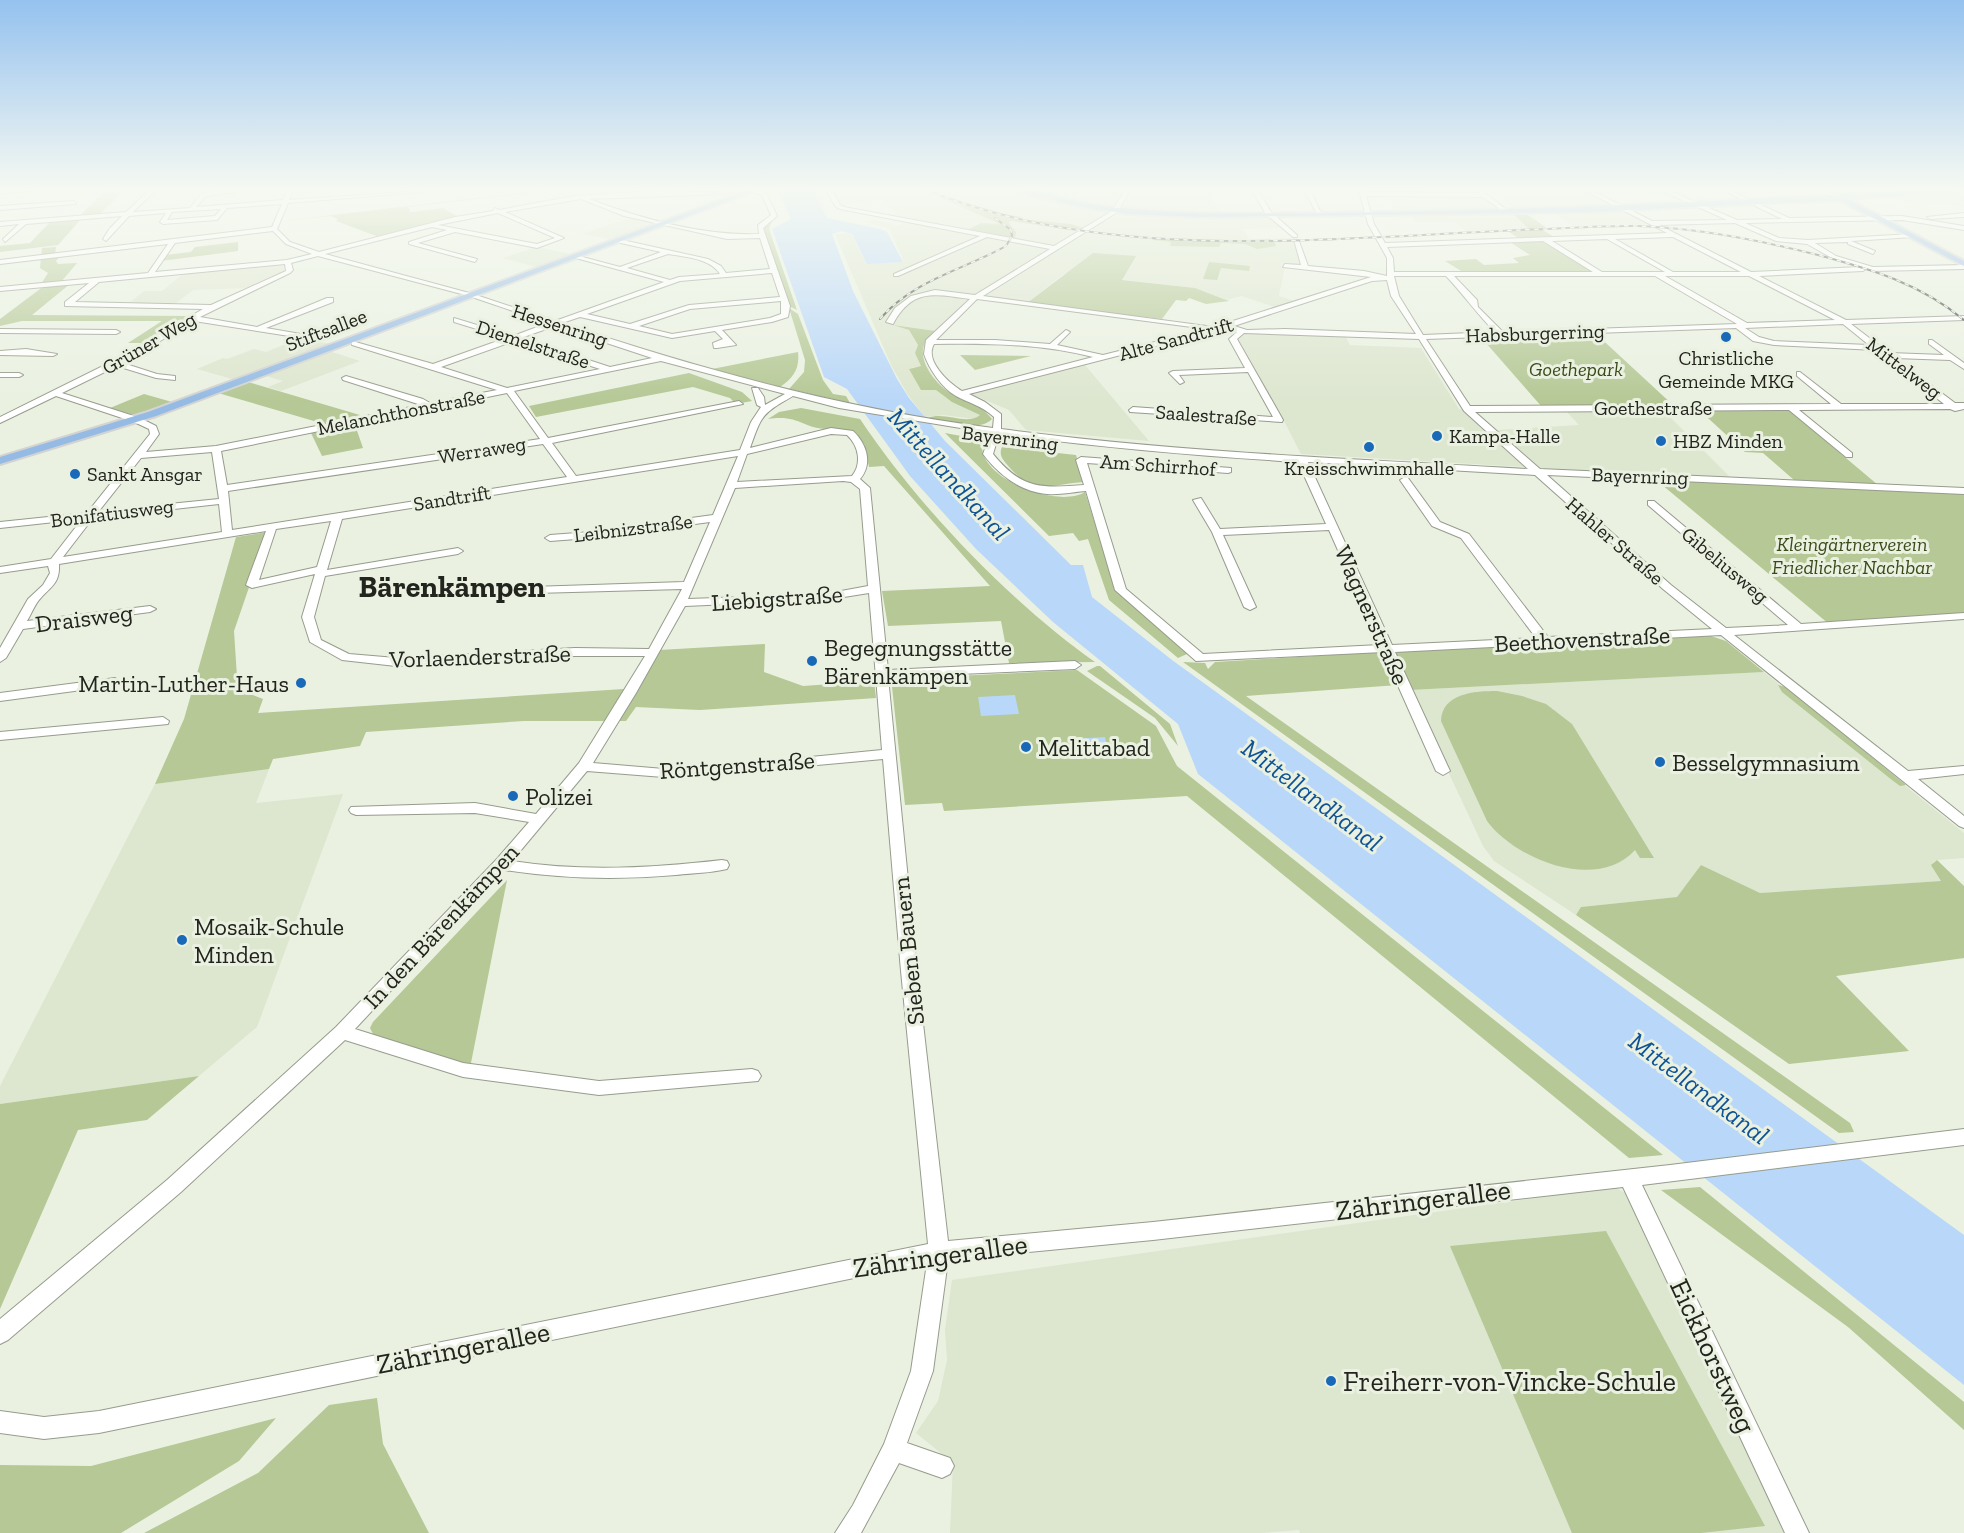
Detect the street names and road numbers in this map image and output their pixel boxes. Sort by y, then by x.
street label: Hessenring [509,298,611,352]
street label: Stiftsallee [282,304,370,356]
street label: Grüner Weg [98,306,200,379]
street label: Alte Sandtrift [1116,312,1236,366]
street label: Diemelstraße [473,314,593,374]
street label: Habsburgerring [1465,319,1605,347]
street label: Mittelweg [1862,332,1946,404]
street label: Melanchthonstraße [315,384,487,440]
street label: Goethestraße [1594,396,1712,420]
street label: Saalestraße [1155,399,1257,431]
street label: Bayernring [960,420,1060,456]
street label: Werraweg [436,431,528,469]
street label: Am Schirrhof [1099,449,1218,481]
street label: Bayernring [1591,462,1689,490]
street label: Sandtrift [412,480,493,516]
street label: Hahler Straße [1561,492,1669,590]
street label: Bonifatiusweg [49,494,175,532]
street label: Leibnizstraße [572,509,694,547]
street label: Gibeliusweg [1677,522,1773,608]
street label: Wagnerstraße [1328,541,1416,689]
street label: Liebigstraße [710,579,844,617]
street label: Draisweg [33,598,135,638]
street label: Beethovenstraße [1493,620,1671,658]
street label: Vorlaenderstraße [388,638,571,674]
street label: Röntgenstraße [658,745,816,785]
street label: In den Bärenkämpen [357,837,525,1014]
street label: Sieben Bauern [886,875,930,1026]
street label: Zähringerallee [1334,1173,1512,1227]
street label: Zähringerallee [851,1227,1029,1285]
street label: Eickhorstweg [1663,1274,1763,1438]
street label: Zähringerallee [373,1315,553,1381]

